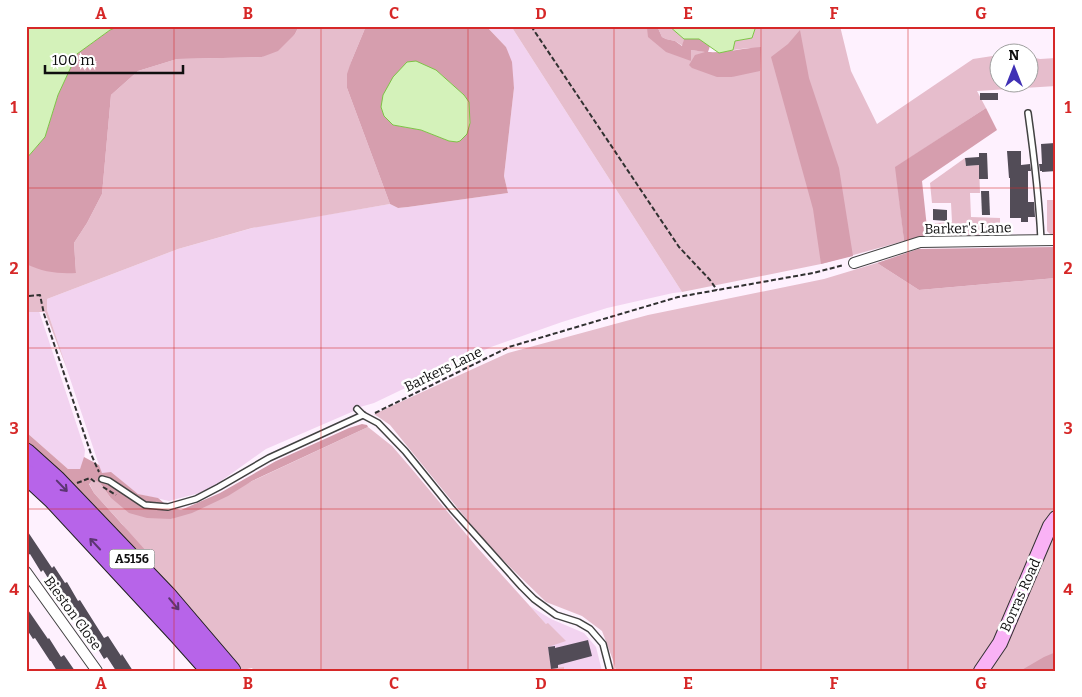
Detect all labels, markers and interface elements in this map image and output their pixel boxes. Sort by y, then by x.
text: A [95,4,107,23]
text: B [243,4,253,23]
text: C [389,4,399,23]
text: D [535,4,547,23]
text: E [683,4,693,23]
text: F [830,4,839,23]
text: G [975,4,987,23]
scale bar [45,42,182,74]
north arrow [990,42,1040,92]
text: N [1009,47,1020,64]
text: 100 m [52,51,95,69]
text: 1 [11,98,18,117]
text: 1 [1065,98,1072,117]
street label: Barker's Lane [924,219,1012,238]
text: 2 [9,259,19,278]
text: 2 [1063,259,1073,278]
street label: Barkers Lane [401,343,485,396]
text: 3 [9,419,19,438]
text: 3 [1063,419,1073,438]
one-way arrow [56,480,68,492]
one-way arrow [89,538,101,551]
road number: A5156 [110,550,154,568]
street label: Borras Road [997,556,1044,635]
street label: Bieston Close [40,573,105,653]
text: 4 [9,580,19,599]
text: 4 [1063,580,1073,599]
one-way arrow [168,597,179,610]
text: A [95,674,107,693]
text: B [243,674,253,693]
text: C [389,674,399,693]
text: D [535,674,547,693]
text: E [683,674,693,693]
text: F [830,674,839,693]
text: G [975,674,987,693]

